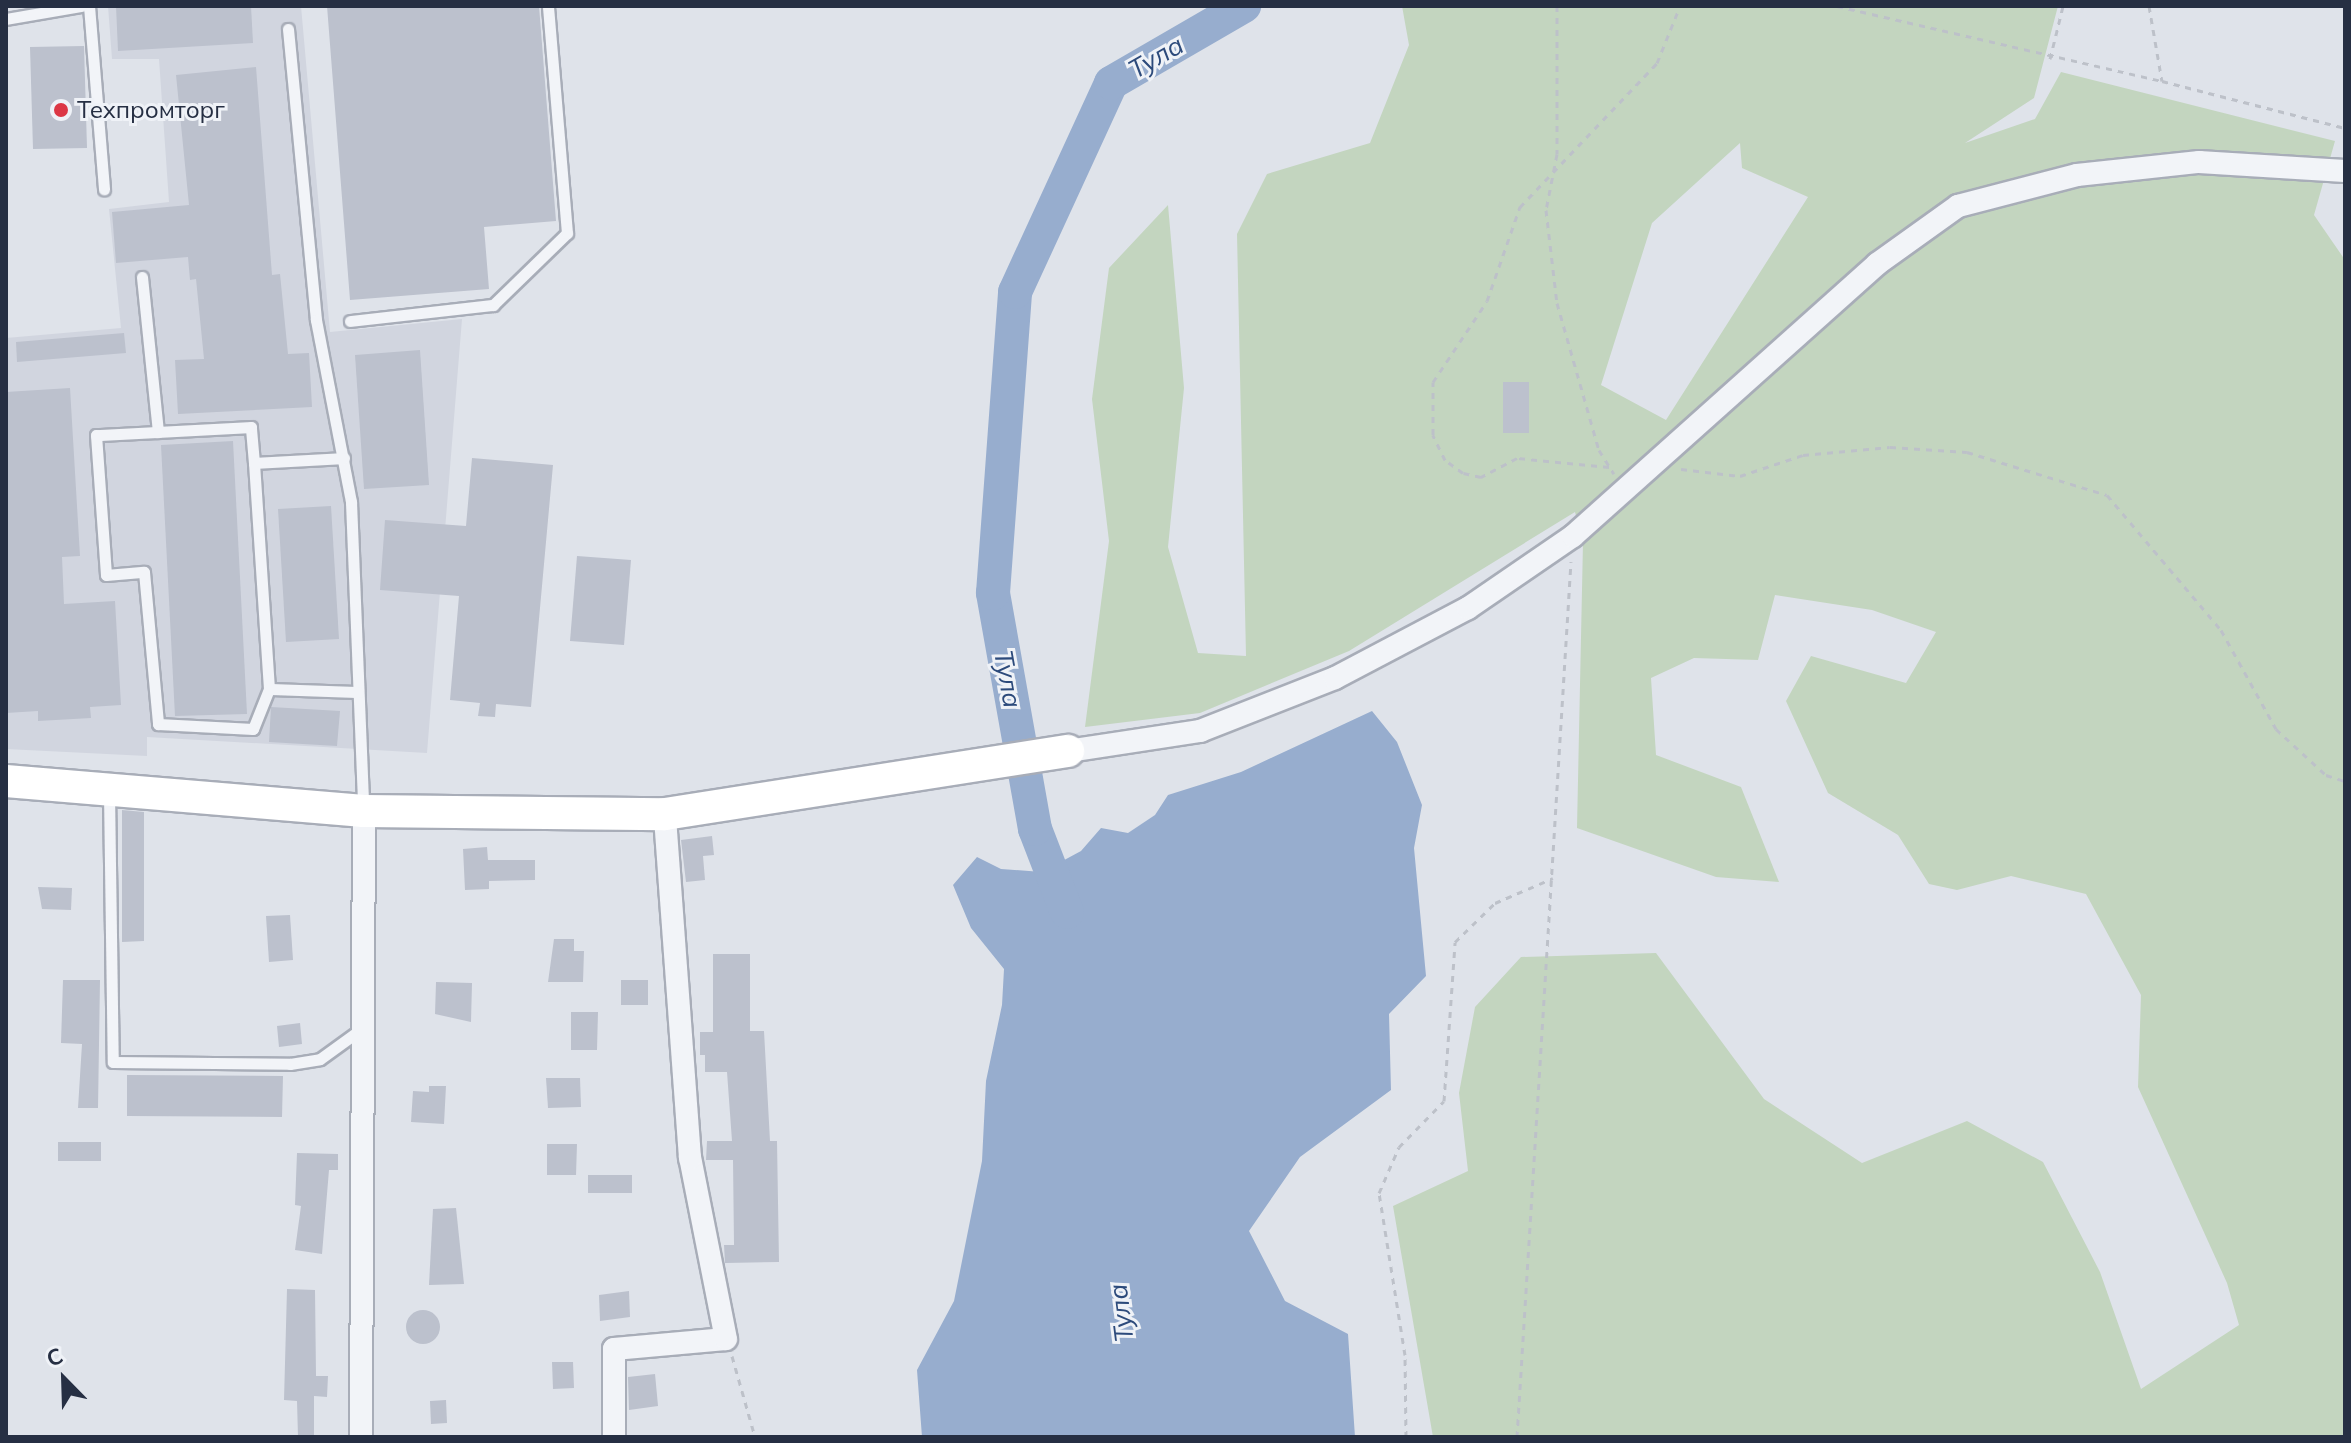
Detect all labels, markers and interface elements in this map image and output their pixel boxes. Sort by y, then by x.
water label: Тула [1123,29,1189,85]
place label: Техпромторг [77,96,225,124]
marker: Техпромторг [52,101,70,119]
water label: Тула [988,648,1028,710]
water label: Тула [1102,1282,1140,1344]
north arrow [24,1339,104,1419]
text: С [42,1341,67,1373]

